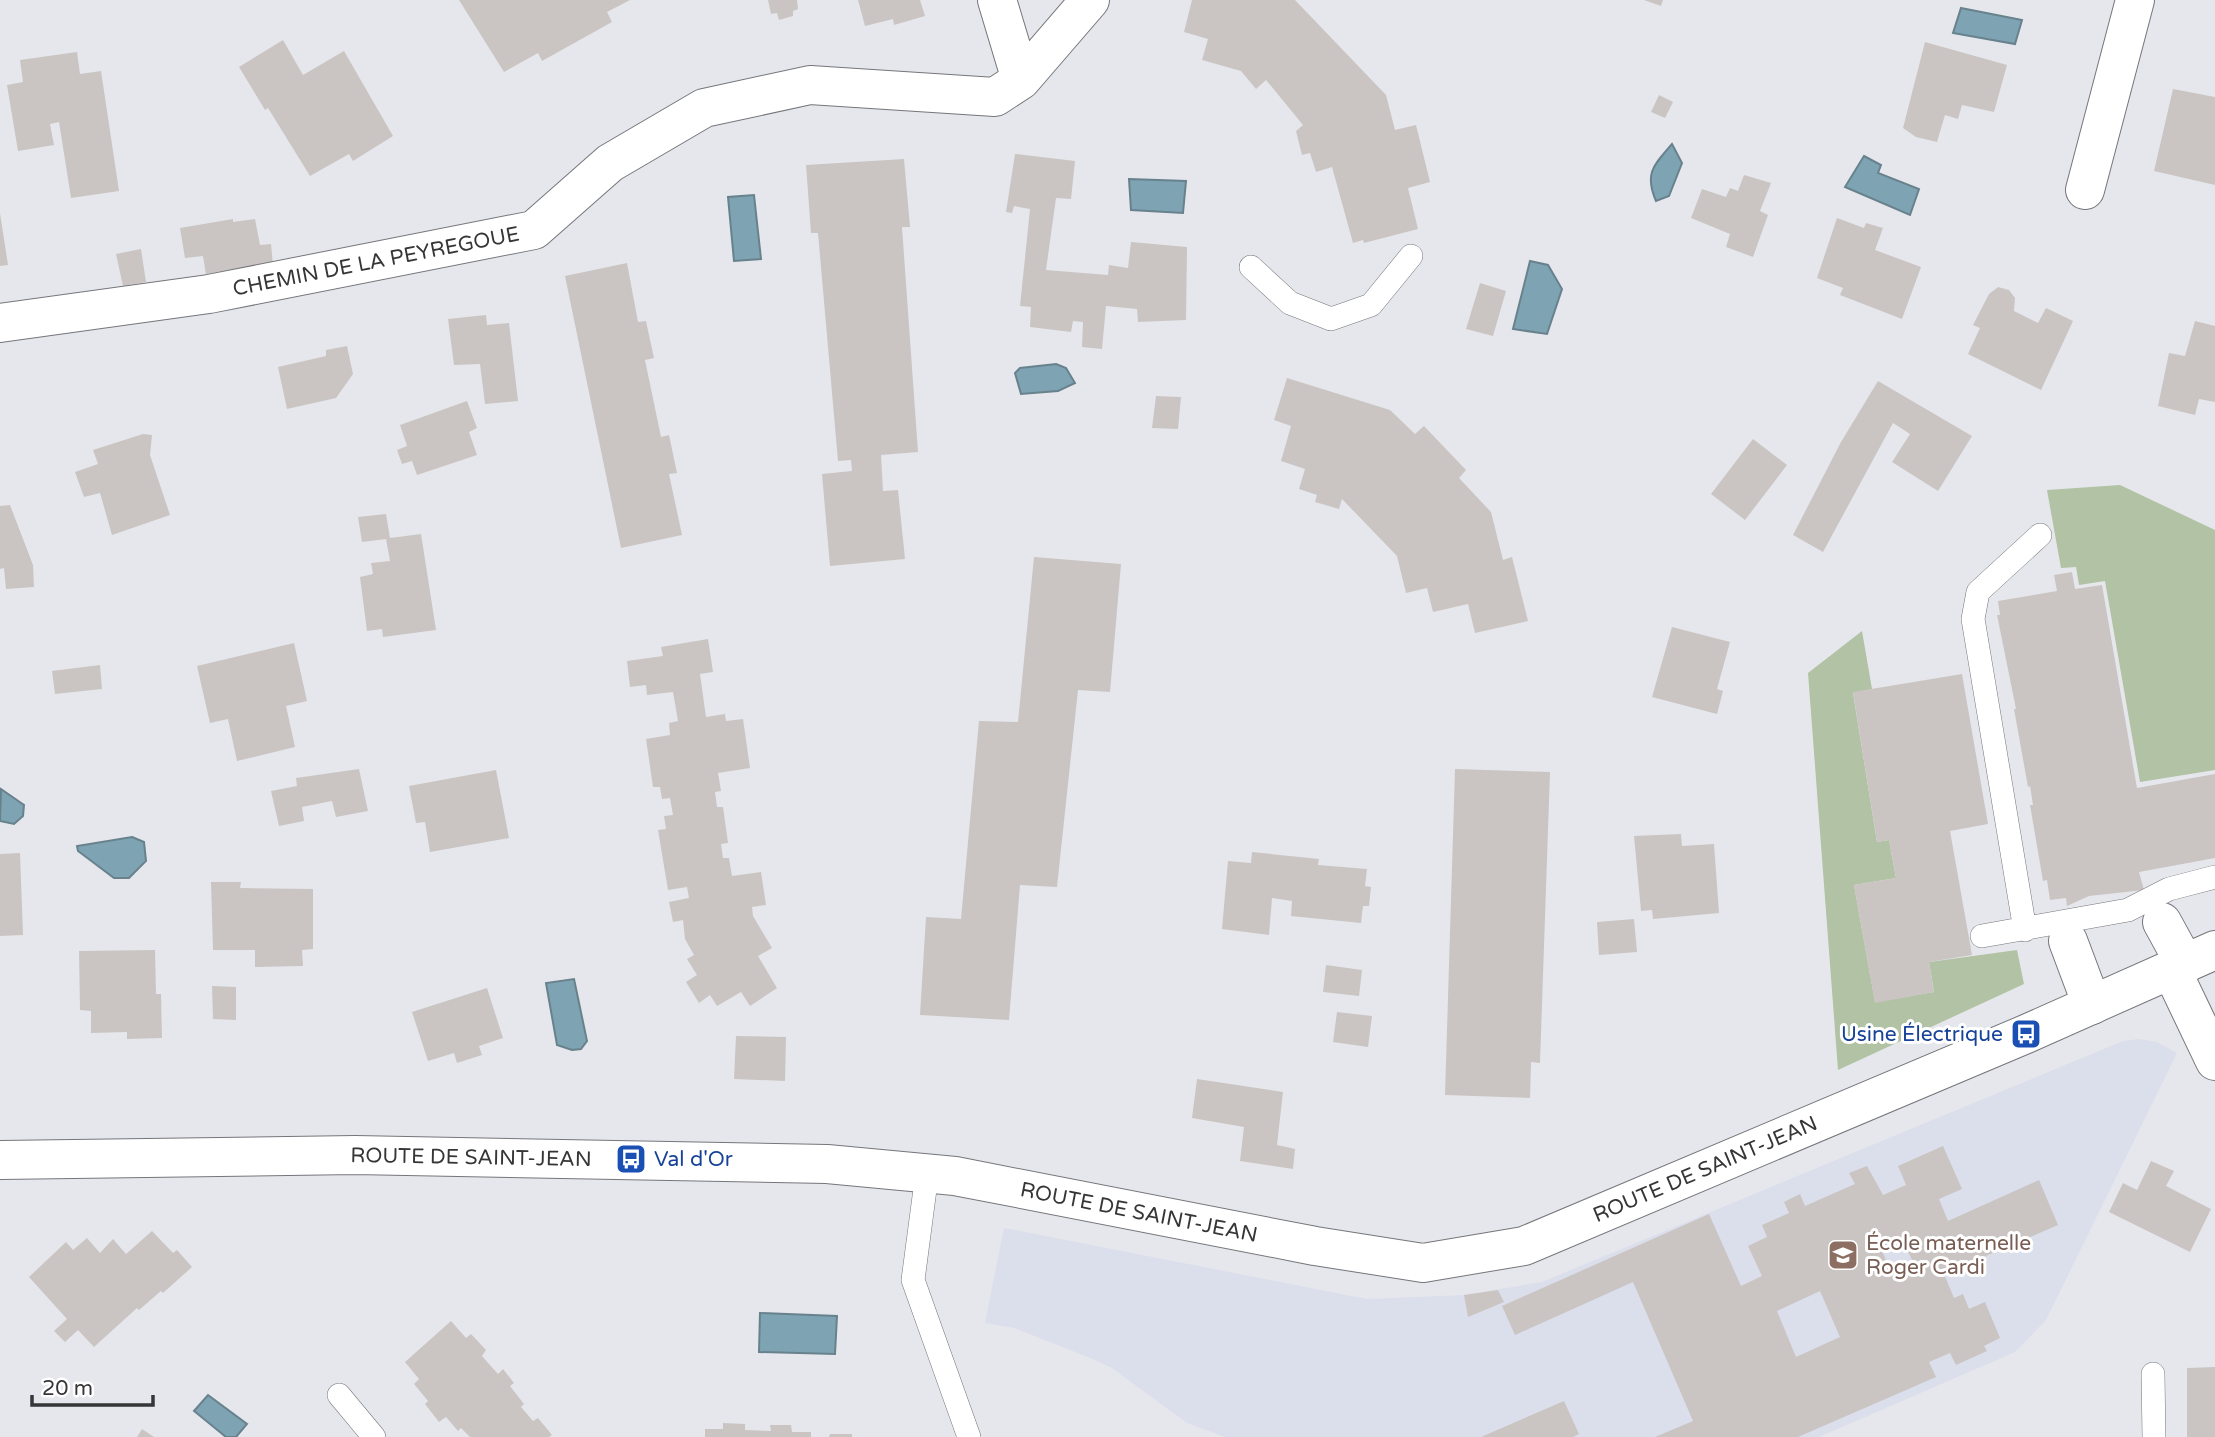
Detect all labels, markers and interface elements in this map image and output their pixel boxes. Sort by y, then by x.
street label: CHEMIN DE LA PEYREGOUE [231,221,521,302]
bus stop icon: Usine Électrique [2009,1017,2043,1051]
place label: Usine Électrique [1841,1022,2003,1047]
street label: ROUTE DE SAINT-JEAN [1589,1111,1821,1228]
bus stop icon: Val d'Or [614,1142,648,1176]
street label: ROUTE DE SAINT-JEAN [350,1143,592,1172]
place label: Val d'Or [654,1147,733,1172]
street label: ROUTE DE SAINT-JEAN [1018,1177,1260,1248]
place label: École maternelle Roger Cardi [1866,1231,2031,1280]
school or university icon: École maternelle Roger Cardi [1826,1238,1860,1272]
scale bar [32,1364,152,1408]
text: 20 m [42,1376,93,1401]

